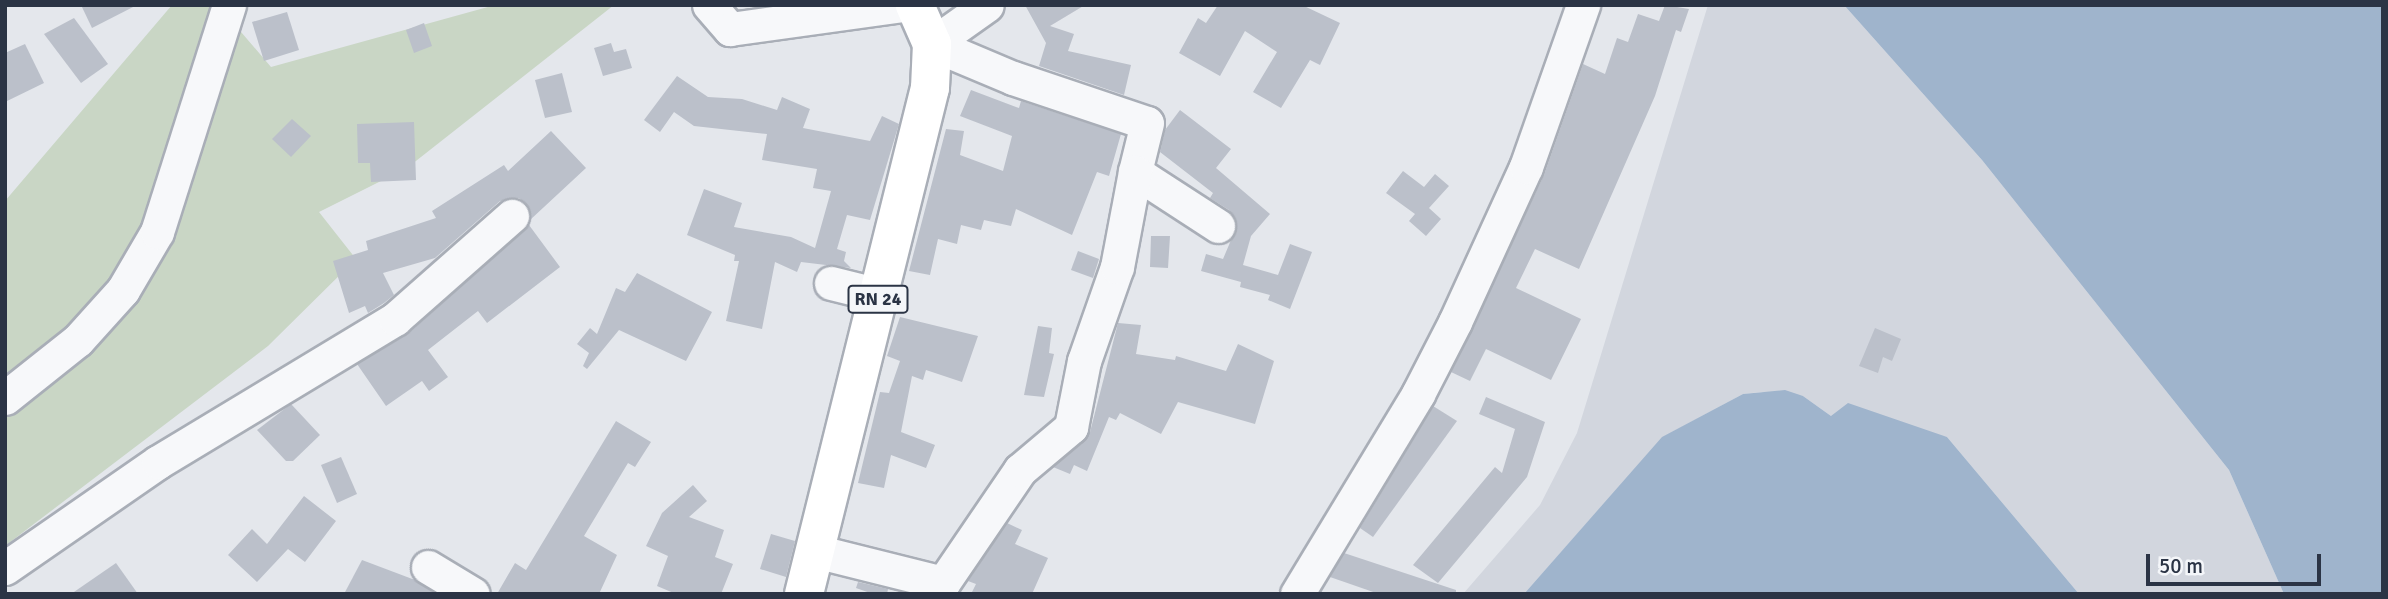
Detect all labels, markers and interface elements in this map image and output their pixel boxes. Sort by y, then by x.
road number: RN 24 [846,284,910,314]
scale bar [2150,540,2325,584]
text: 50 m [2159,553,2203,579]

